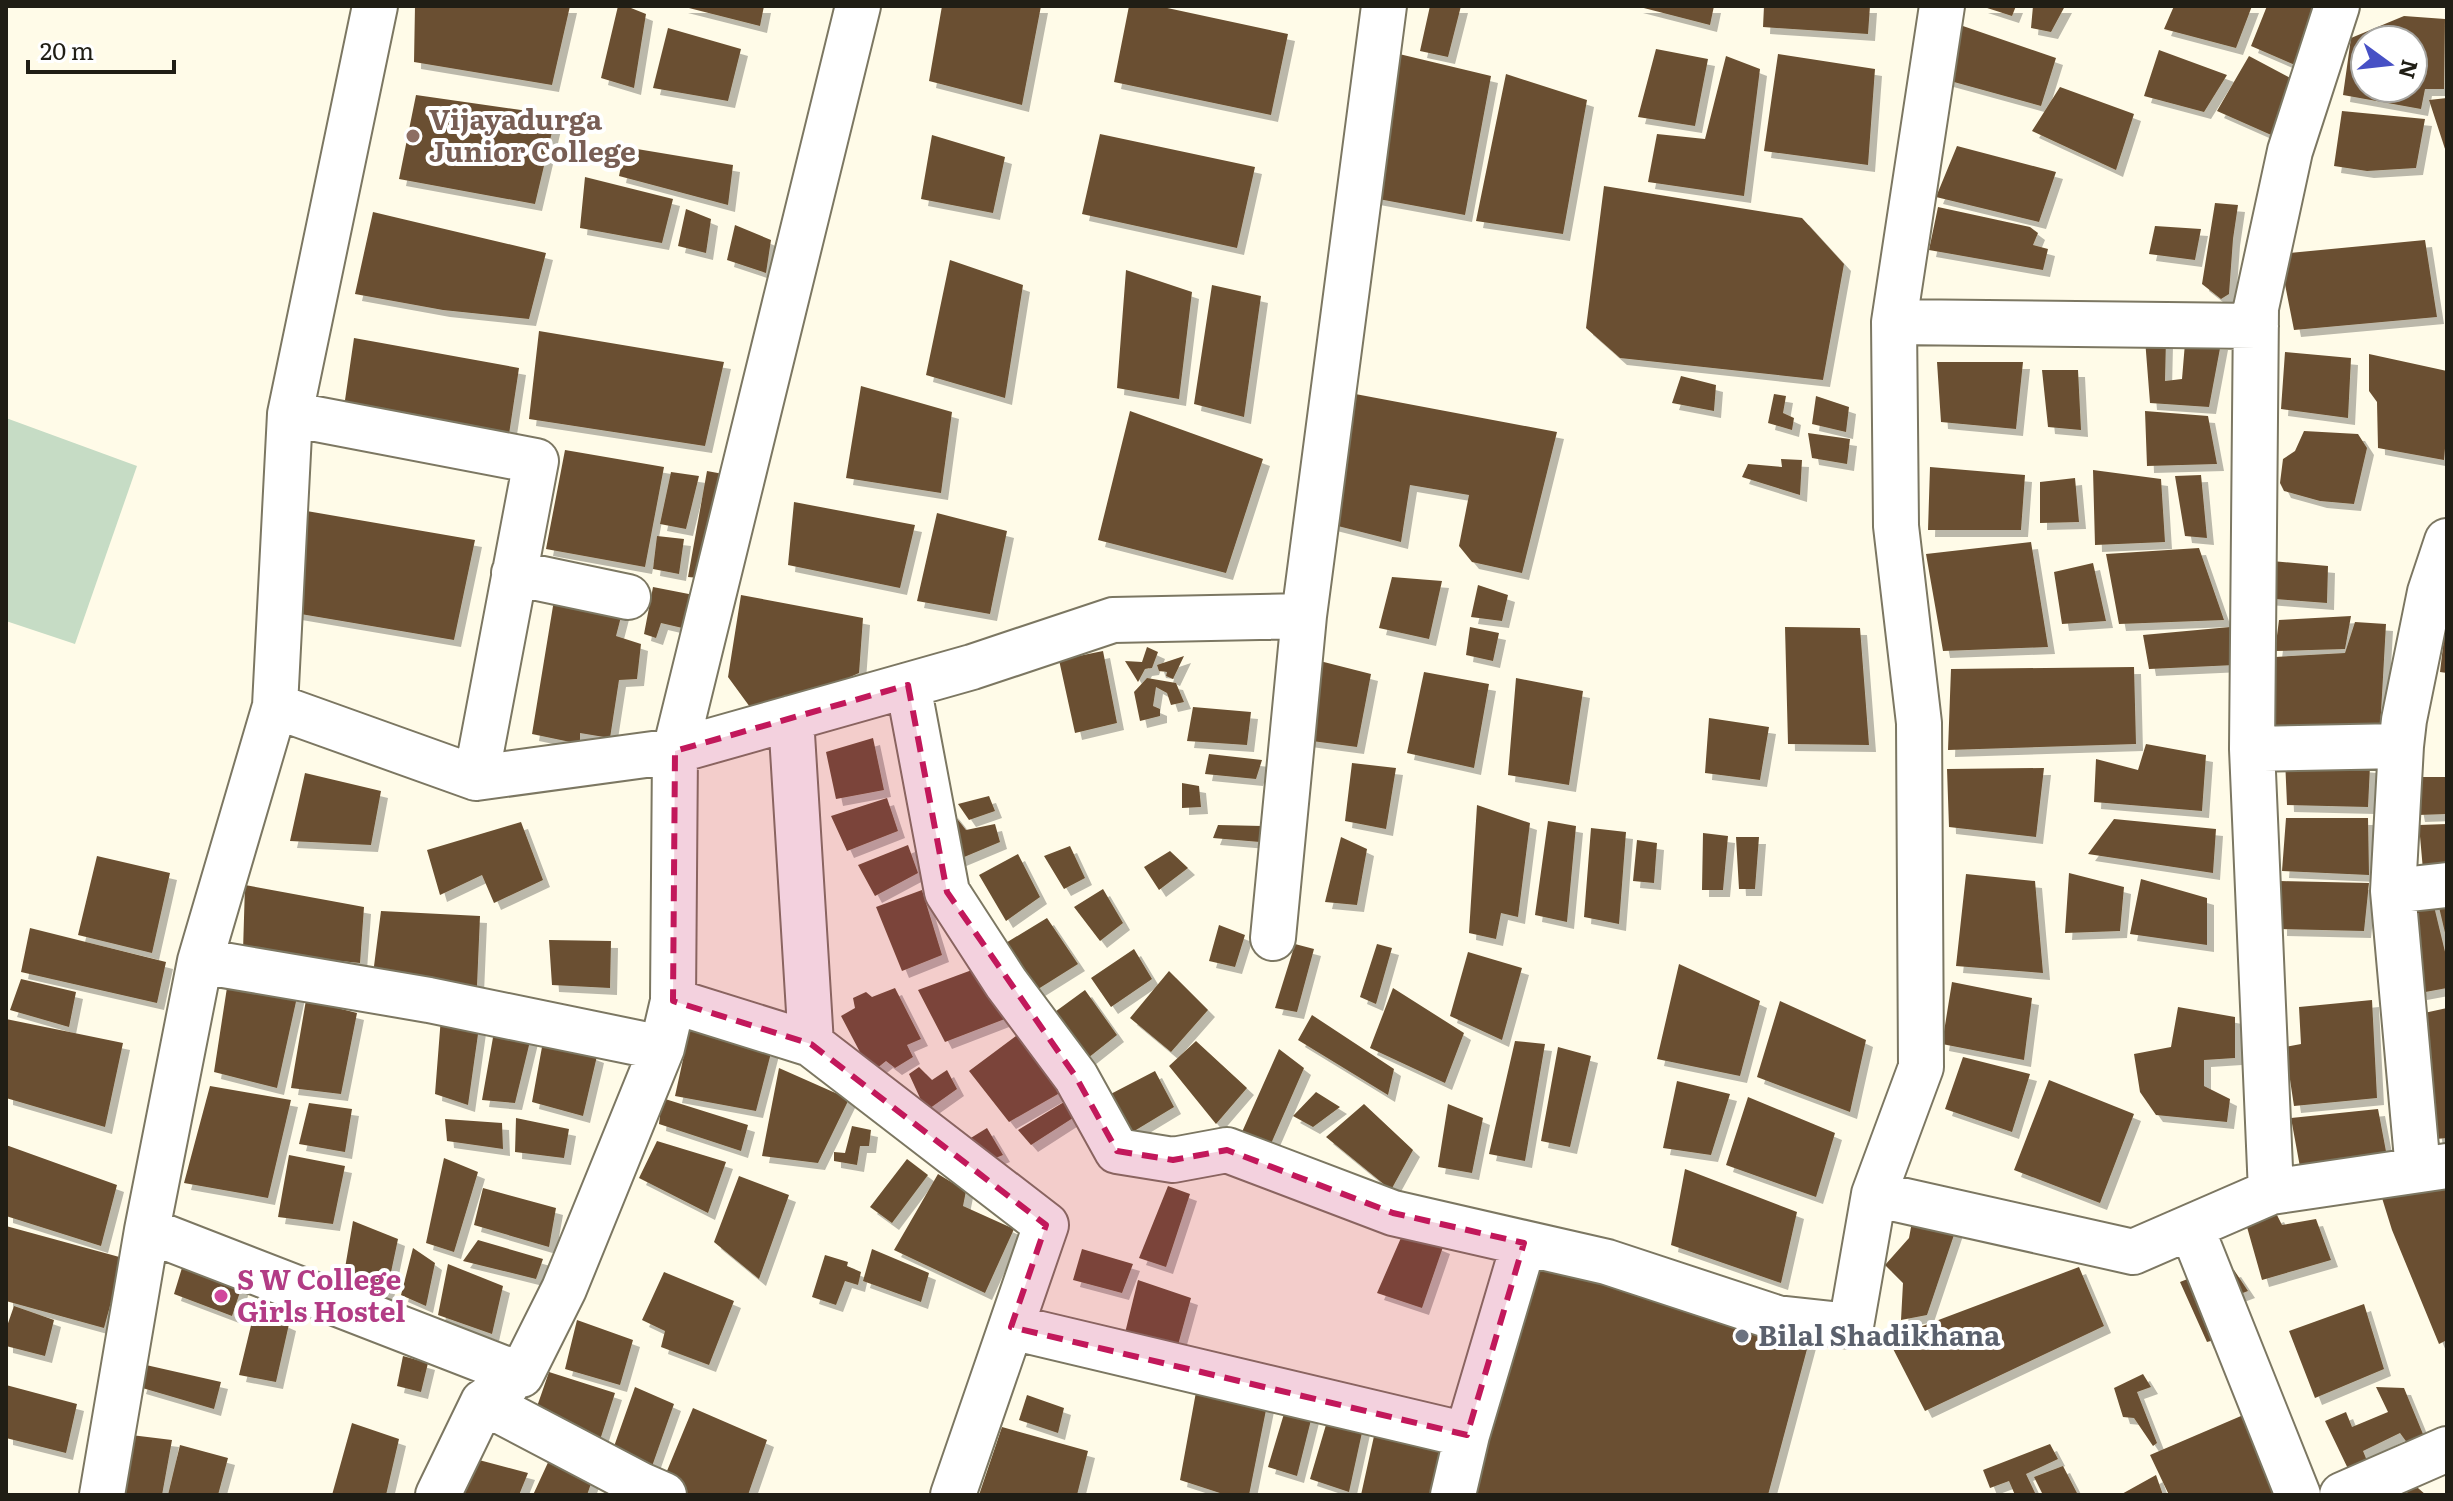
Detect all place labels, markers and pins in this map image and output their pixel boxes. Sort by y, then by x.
place label: Vijayadurga Junior College [429,97,636,171]
marker: Vijayadurga Junior College [404,127,422,145]
place label: S W College Girls Hostel [237,1257,405,1331]
marker: S W College Girls Hostel [212,1287,230,1305]
place label: Bilal Shadikhana [1758,1313,2001,1355]
marker: Bilal Shadikhana [1733,1327,1751,1345]

